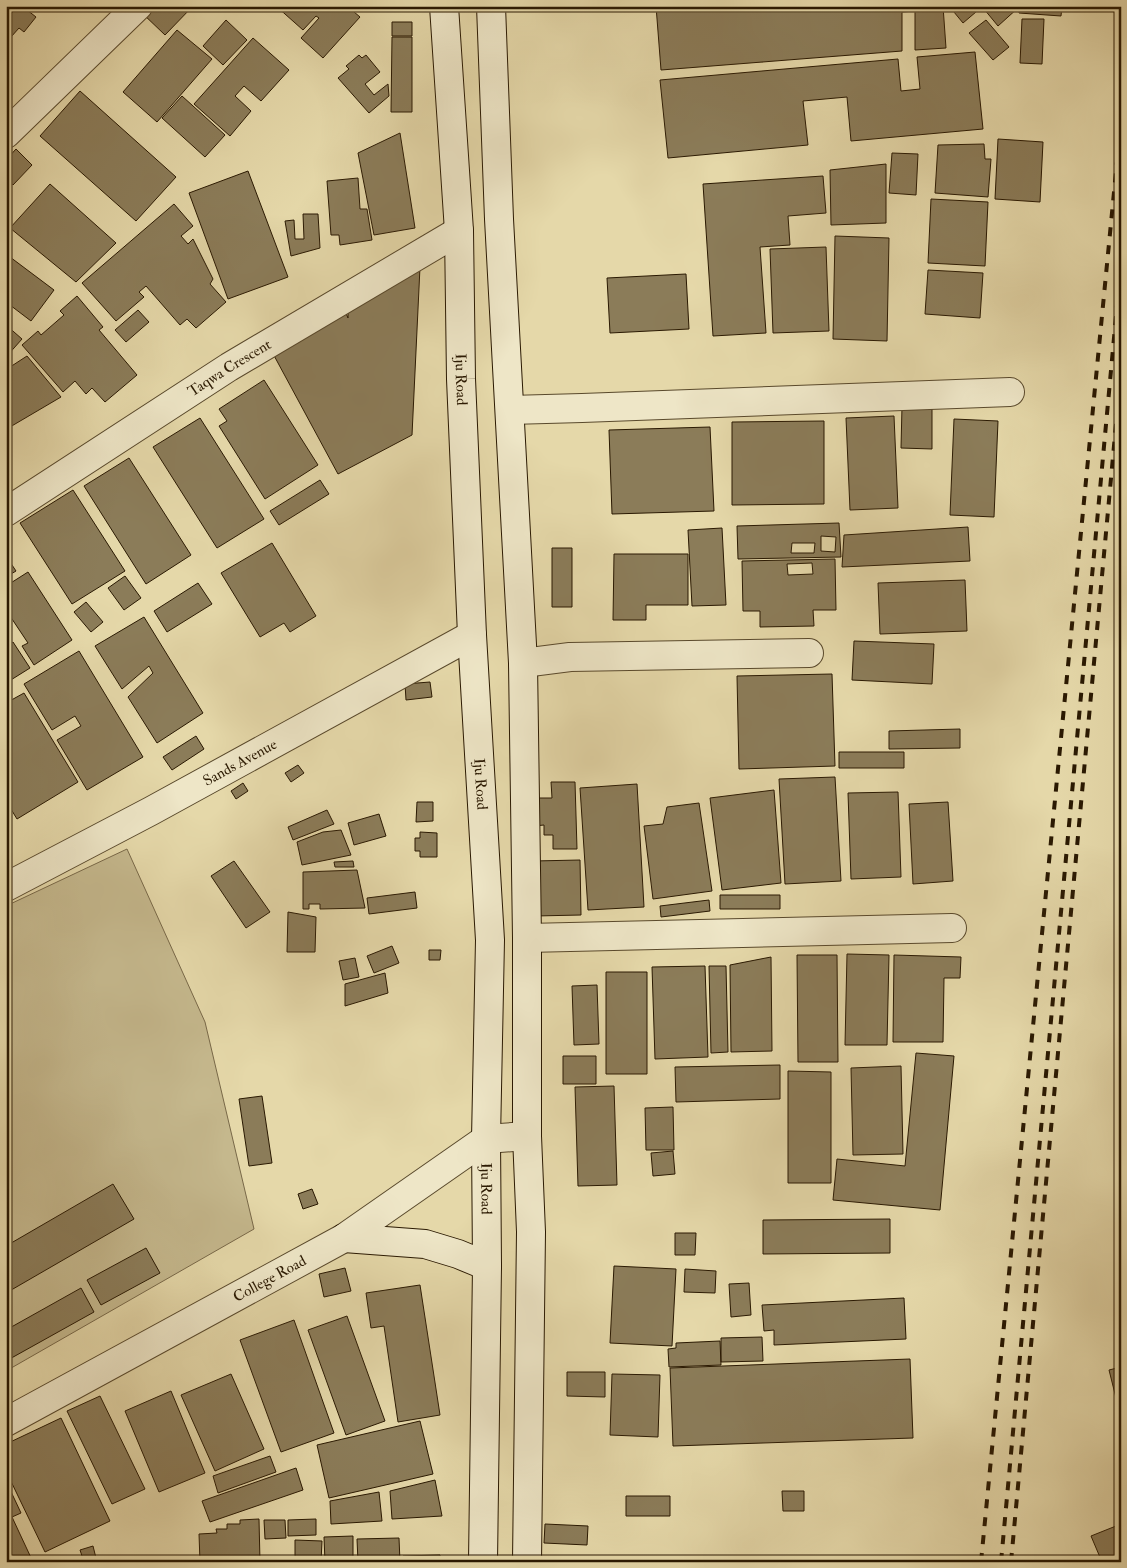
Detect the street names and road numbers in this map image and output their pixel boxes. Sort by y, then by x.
street label: Taqwa Crescent [184,335,275,401]
street label: Iju Road [451,353,471,406]
street label: Sands Avenue [200,735,280,791]
street label: Iju Road [469,758,491,811]
street label: Iju Road [476,1163,496,1215]
street label: College Road [230,1251,310,1307]

